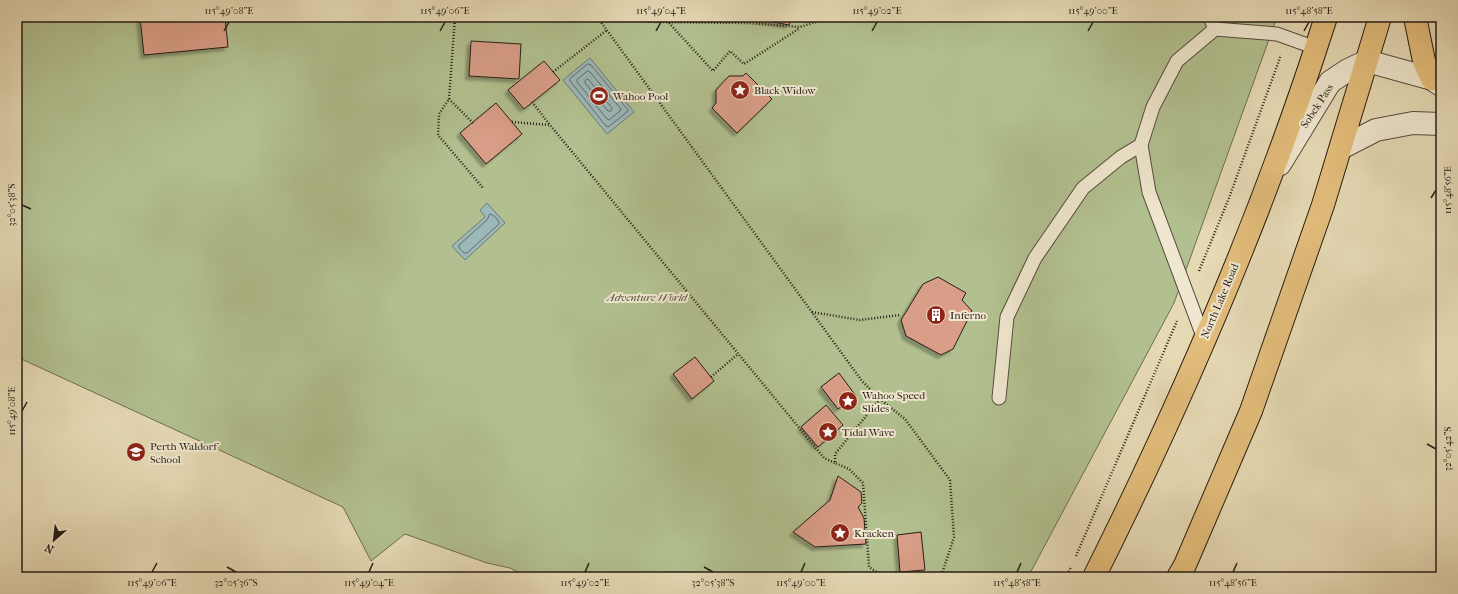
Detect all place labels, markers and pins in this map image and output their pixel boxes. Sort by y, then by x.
place icon: Black Widow [729,79,751,101]
place label: Black Widow [754,84,816,97]
sports icon: Wahoo Pool [588,85,610,107]
place label: Wahoo Pool [612,90,668,103]
building icon: Inferno [925,304,947,326]
place label: Inferno [950,309,987,322]
place label: Wahoo Speed Slides [861,389,926,415]
place icon: Wahoo Speed Slides [837,390,859,412]
place icon: Tidal Wave [817,421,839,443]
place label: Tidal Wave [842,426,895,439]
place label: Perth Waldorf School [150,440,219,466]
school or university icon: Perth Waldorf School [125,441,147,463]
place icon: Kracken [829,522,851,544]
place label: Kracken [854,527,895,540]

